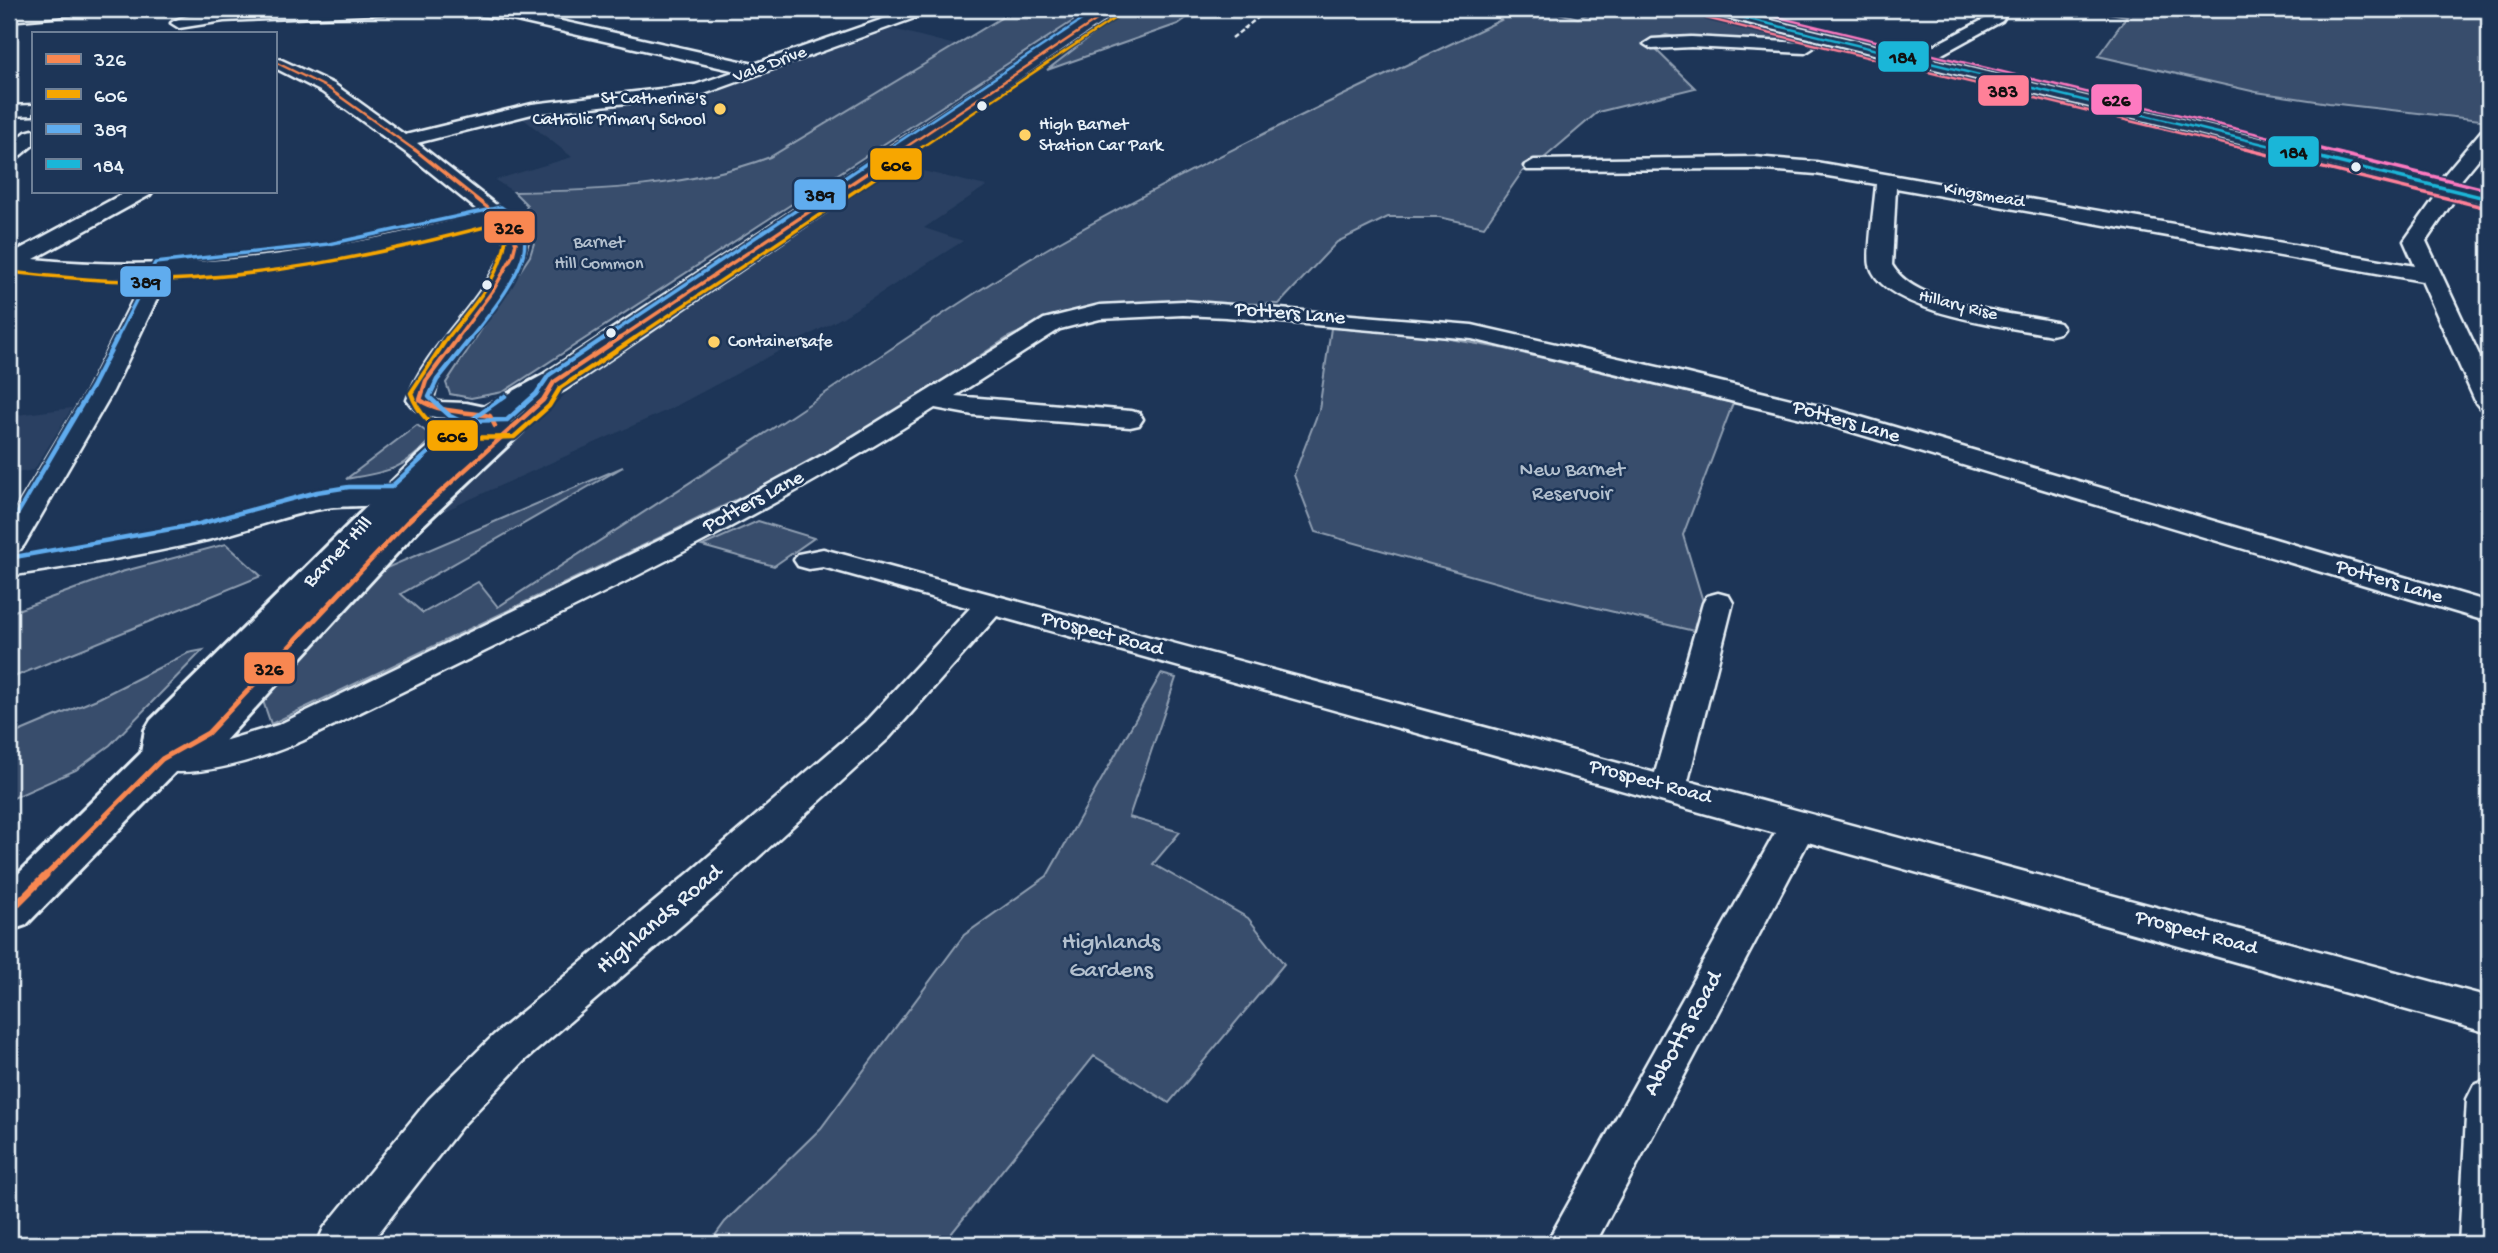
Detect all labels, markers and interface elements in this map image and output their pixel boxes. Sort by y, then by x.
legend [32,32,276,192]
line badge: 184 [1877,40,1930,73]
street label: Vale Drive [729,42,810,88]
text: 184 [1888,48,1918,71]
text: 326 [93,50,126,75]
line badge: 383 [1977,74,2030,107]
text: 383 [1987,82,2018,105]
line badge: 626 [2090,83,2143,116]
text: 606 [94,86,128,111]
place label: St Catherine's Catholic Primary School [532,89,707,131]
text: 626 [2102,91,2131,114]
unlabelled marker [975,99,989,113]
marker: St Catherine's Catholic Primary School [712,101,728,117]
place label: High Barnet Station Car Park [1039,115,1165,157]
text: 389 [93,120,127,145]
marker: High Barnet Station Car Park [1017,127,1033,143]
line badge: 184 [2267,135,2320,168]
text: 184 [2279,143,2309,166]
line badge: 606 [869,147,923,181]
text: 184 [93,156,124,181]
text: 606 [881,156,911,179]
unlabelled marker [2349,160,2363,174]
line badge: 389 [793,178,847,211]
street label: Kingsmead [1942,179,2028,214]
text: 389 [804,186,835,209]
line badge: 326 [483,210,536,244]
text: 326 [494,219,524,242]
park label: Barnet Hill Common [555,233,644,275]
line badge: 389 [119,265,172,298]
text: 389 [130,273,161,296]
unlabelled marker [480,278,494,292]
street label: Hillary Rise [1916,286,2000,326]
street label: Potters Lane [1233,298,1347,332]
unlabelled marker [604,326,618,340]
place label: Containersafe [728,332,833,353]
marker: Containersafe [706,334,722,350]
street label: Potters Lane [1788,395,1904,451]
line badge: 606 [426,419,479,452]
text: 606 [437,427,467,450]
park label: New Barnet Reservoir [1519,459,1627,508]
street label: Potters Lane [698,465,810,541]
street label: Barnet Hill [298,512,379,595]
street label: Potters Lane [2331,555,2447,611]
street label: Prospect Road [1037,606,1167,664]
line badge: 326 [243,651,296,685]
text: 326 [254,660,284,683]
street label: Prospect Road [1585,754,1715,812]
street label: Highlands Road [591,857,731,981]
street label: Prospect Road [2131,905,2261,963]
park label: Highlands Gardens [1062,929,1161,986]
street label: Abbotts Road [1638,965,1731,1102]

